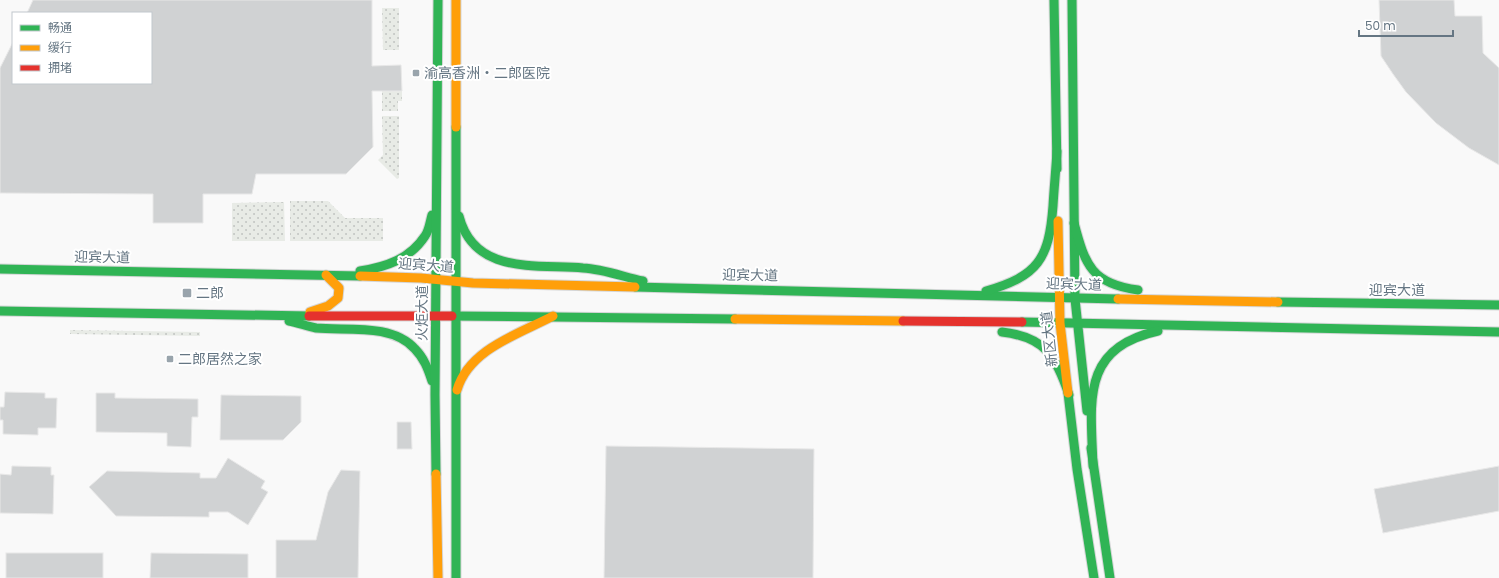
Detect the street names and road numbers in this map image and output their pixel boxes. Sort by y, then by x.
street label: 迎宾大道 [74,247,130,267]
street label: 迎宾大道 [397,253,455,277]
street label: 迎宾大道 [722,265,778,285]
street label: 迎宾大道 [1046,273,1102,295]
street label: 迎宾大道 [1369,280,1425,300]
street label: 火炬大道 [412,285,432,341]
street label: 新区大道 [1036,310,1062,368]

